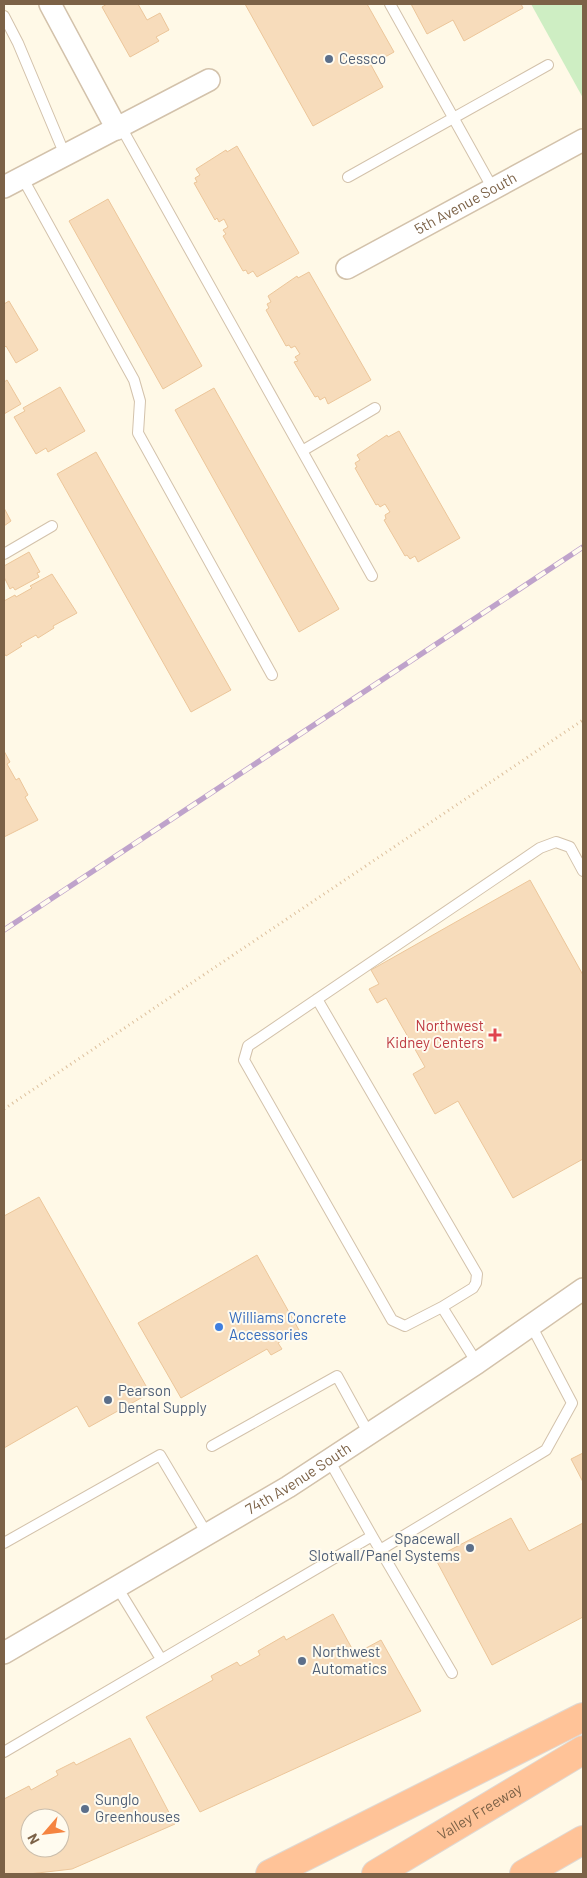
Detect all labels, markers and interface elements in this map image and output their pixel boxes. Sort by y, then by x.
place label: Cessco [339,49,386,67]
marker: Cessco [323,53,335,65]
street label: 5th Avenue South [411,168,519,238]
place label: Northwest Kidney Centers [386,1016,484,1051]
marker: Northwest Kidney Centers [488,1028,502,1042]
place label: Williams Concrete Accessories [229,1308,347,1343]
marker: Williams Concrete Accessories [213,1321,225,1333]
place label: Pearson Dental Supply [118,1381,207,1416]
marker: Pearson Dental Supply [102,1394,114,1406]
street label: 74th Avenue South [242,1438,354,1518]
place label: Spacewall Slotwall/Panel Systems [309,1529,460,1564]
marker: Spacewall Slotwall/Panel Systems [464,1542,476,1554]
place label: Northwest Automatics [312,1642,387,1677]
marker: Northwest Automatics [296,1655,308,1667]
street label: Valley Freeway [434,1779,525,1843]
place label: Sunglo Greenhouses [95,1790,180,1825]
marker: Sunglo Greenhouses [79,1803,91,1815]
north arrow [20,1808,70,1858]
text: N [23,1831,43,1847]

